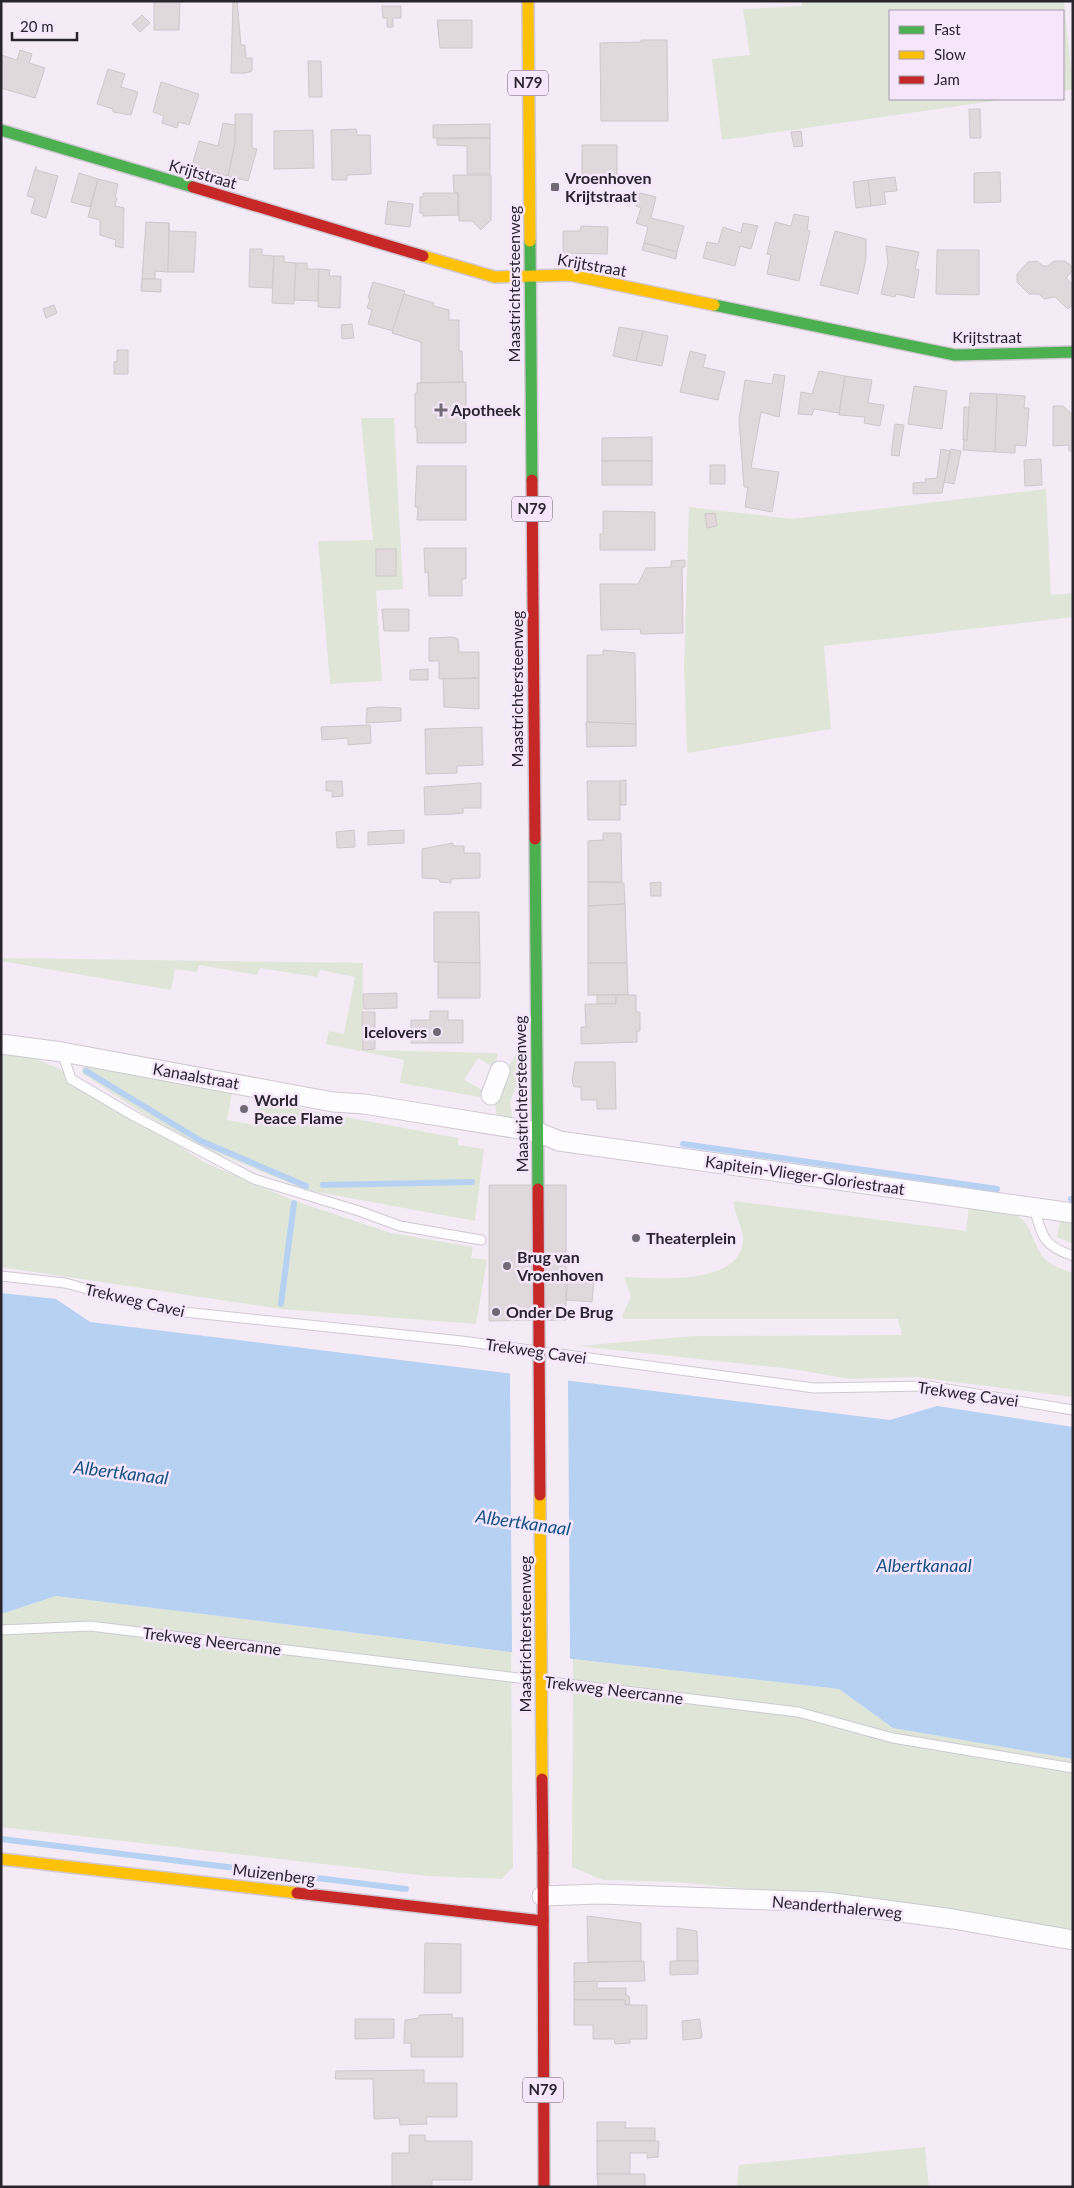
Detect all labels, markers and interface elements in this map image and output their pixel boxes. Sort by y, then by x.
scale bar [12,10,78,42]
legend [889,10,1064,100]
text: 20 m [20,17,54,35]
text: Fast [934,20,961,38]
text: Slow [934,45,966,63]
road number: N79 [508,70,548,96]
text: Jam [934,70,960,88]
street label: Krijtstraat [167,155,240,192]
place label: Vroenhoven Krijtstraat [564,168,651,205]
marker: Vroenhoven Krijtstraat [549,181,561,193]
street label: Maastrichtersteenweg [504,206,523,362]
street label: Krijtstraat [556,249,628,280]
street label: Krijtstraat [952,327,1022,346]
place label: Apotheek [450,400,521,419]
marker: Apotheek [435,404,447,416]
road number: N79 [512,496,552,522]
street label: Maastrichtersteenweg [507,611,526,767]
street label: Maastrichtersteenweg [510,1015,531,1173]
place label: Icelovers [364,1022,427,1041]
marker: Icelovers [431,1026,443,1038]
street label: Kanaalstraat [152,1059,241,1092]
place label: World Peace Flame [254,1090,344,1127]
marker: World Peace Flame [238,1103,250,1115]
street label: Kapitein-Vlieger-Gloriestraat [704,1151,906,1198]
place label: Theaterplein [646,1228,736,1247]
marker: Theaterplein [630,1232,642,1244]
place label: Brug van Vroenhoven [516,1247,603,1284]
marker: Brug van Vroenhoven [501,1260,513,1272]
street label: Trekweg Cavei [83,1279,187,1320]
place label: Onder De Brug [506,1302,614,1321]
marker: Onder De Brug [490,1306,502,1318]
street label: Trekweg Cavei [484,1334,588,1367]
street label: Trekweg Cavei [916,1377,1020,1410]
water label: Albertkanaal [71,1455,170,1489]
water label: Albertkanaal [473,1504,572,1540]
water label: Albertkanaal [875,1554,972,1576]
street label: Maastrichtersteenweg [515,1556,534,1712]
street label: Trekweg Neercanne [142,1623,282,1658]
street label: Trekweg Neercanne [544,1672,684,1707]
street label: Muizenberg [232,1859,317,1888]
street label: Neanderthalerweg [771,1891,903,1922]
road number: N79 [523,2078,563,2102]

